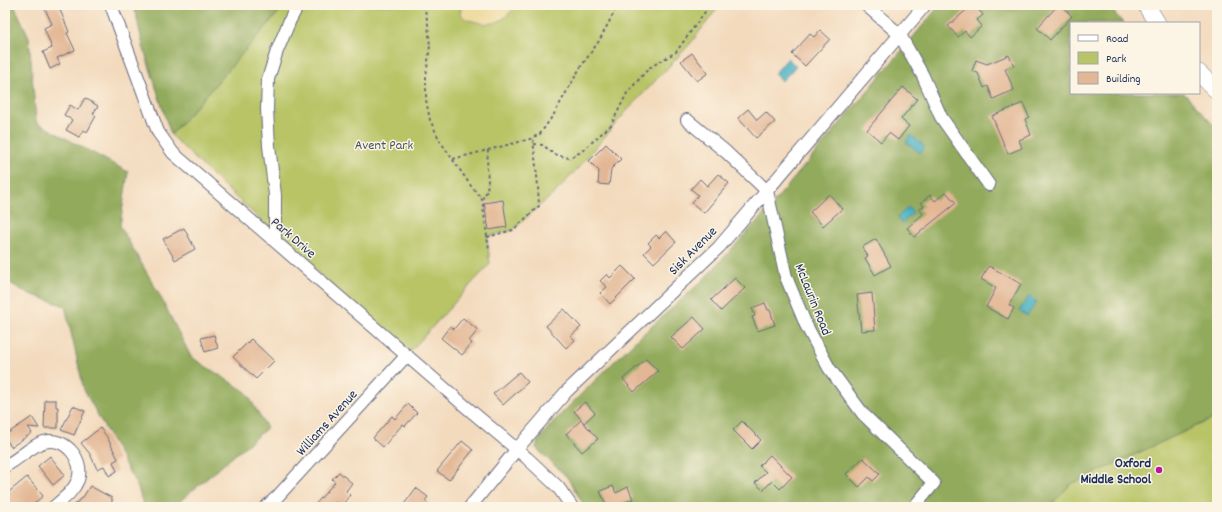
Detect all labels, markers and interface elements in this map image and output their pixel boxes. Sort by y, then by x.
legend [1070,22,1200,94]
text: Road [1106,31,1128,48]
text: Park [1106,51,1127,68]
text: Building [1106,71,1141,88]
park label: Avent Park [355,136,413,156]
street label: Park Drive [266,213,320,264]
street label: Sisk Avenue [664,222,722,280]
street label: McLaurin Road [789,261,836,339]
street label: Williams Avenue [292,386,363,461]
place label: Oxford Middle School [1080,454,1152,490]
marker: Oxford Middle School [1154,465,1164,475]

